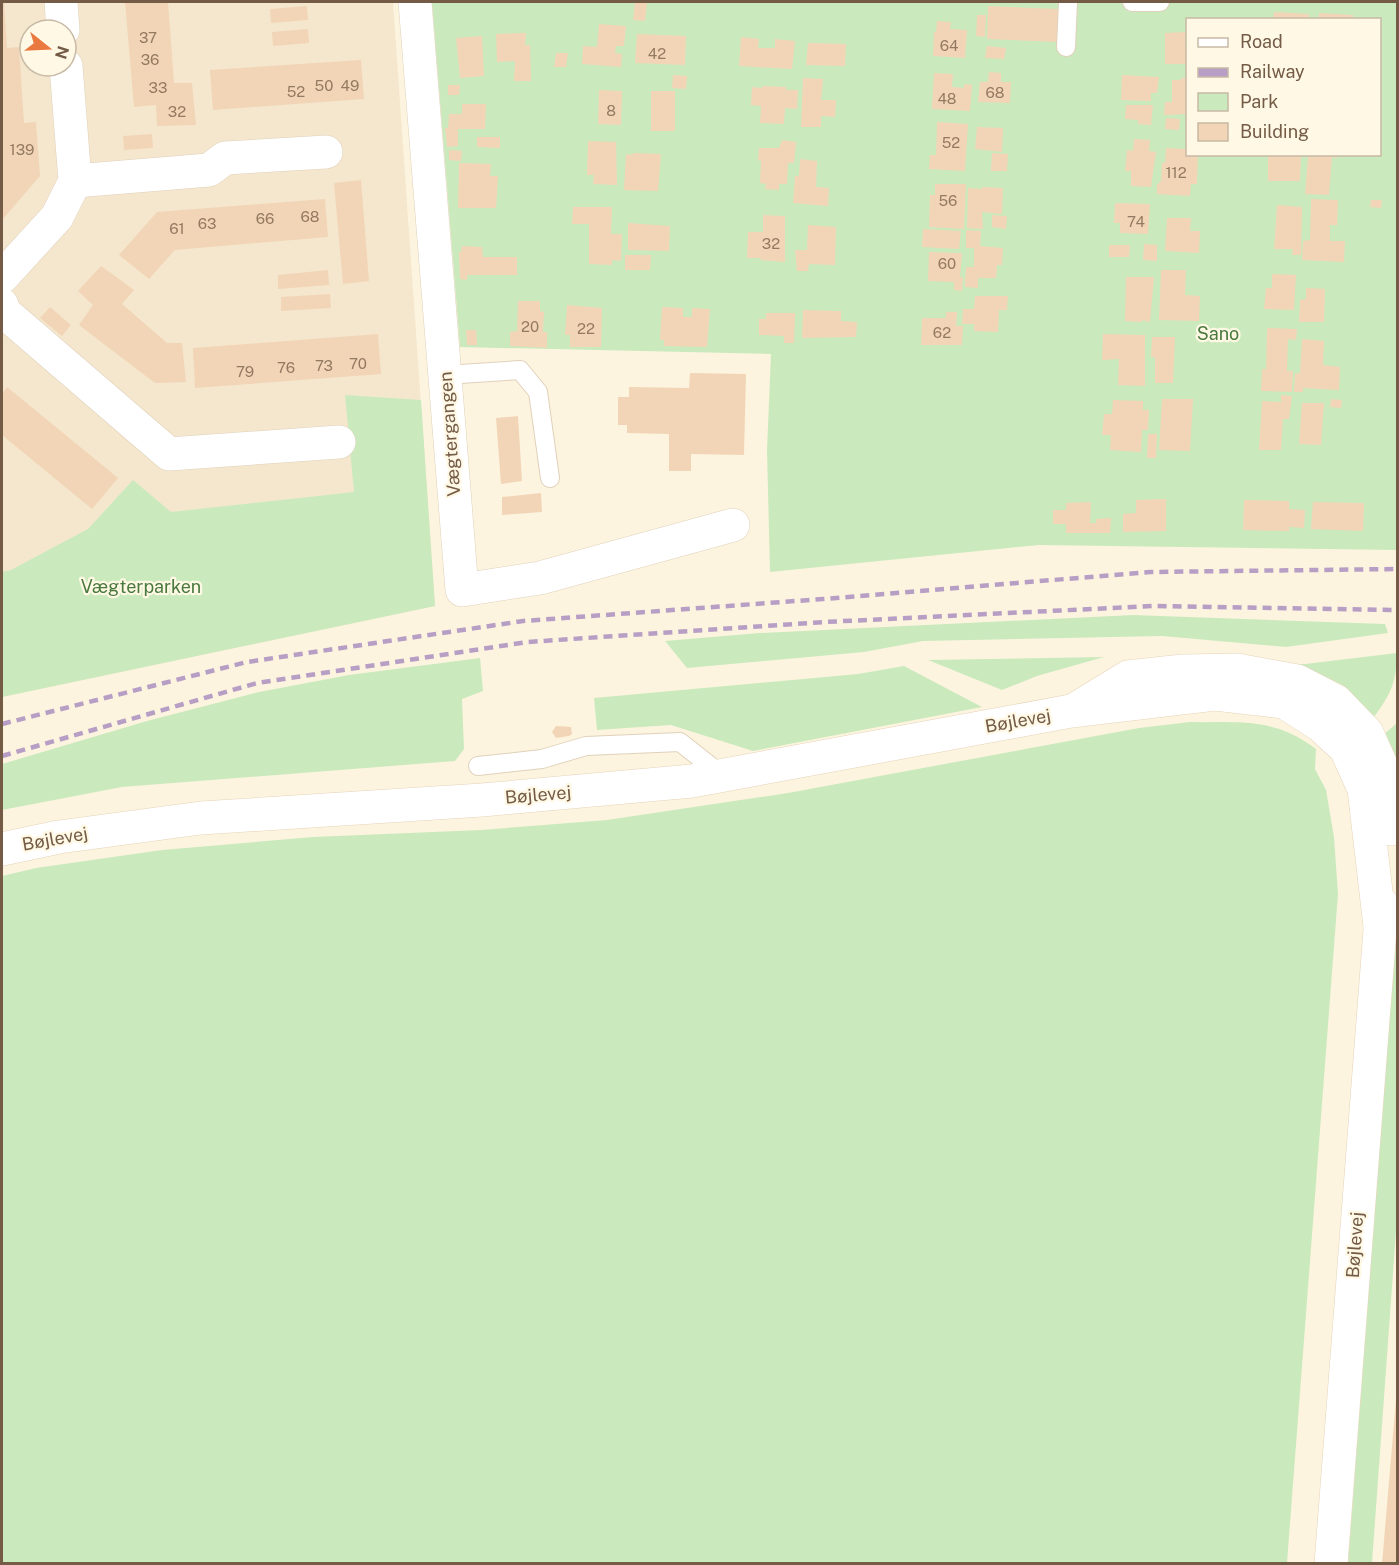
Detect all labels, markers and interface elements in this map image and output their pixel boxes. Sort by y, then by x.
north arrow [18,18,78,78]
legend [1186,18,1381,156]
house number: 37 [139,29,157,46]
text: Road [1240,31,1283,52]
house number: 64 [940,37,958,54]
text: N [51,44,73,61]
house number: 42 [648,45,666,62]
house number: 36 [141,51,159,68]
text: Railway [1240,61,1305,82]
house number: 50 [315,77,333,94]
house number: 49 [341,77,359,94]
house number: 33 [149,79,167,96]
house number: 52 [287,83,305,100]
house number: 68 [986,84,1004,101]
house number: 48 [937,90,957,107]
text: Park [1240,91,1278,112]
house number: 8 [606,102,616,119]
house number: 32 [168,103,186,120]
text: Building [1240,121,1309,142]
house number: 52 [942,134,960,151]
house number: 139 [10,141,34,158]
house number: 112 [1165,164,1187,181]
house number: 56 [939,192,957,209]
house number: 68 [301,208,319,225]
house number: 66 [256,210,274,227]
house number: 74 [1127,213,1145,230]
house number: 63 [198,215,216,232]
house number: 61 [169,220,185,237]
house number: 32 [762,235,780,252]
house number: 60 [938,255,956,272]
house number: 20 [521,318,539,335]
house number: 22 [577,320,595,337]
park label: Sano [1197,323,1239,344]
house number: 62 [933,324,951,341]
house number: 70 [349,355,367,372]
house number: 73 [315,357,333,374]
house number: 76 [277,359,295,376]
house number: 79 [236,363,254,380]
street label: Vægtergangen [435,371,464,497]
park label: Vægterparken [81,576,201,597]
street label: Bøjlevej [983,704,1052,737]
street label: Bøjlevej [504,781,572,808]
street label: Bøjlevej [20,822,89,855]
street label: Bøjlevej [1342,1211,1367,1279]

